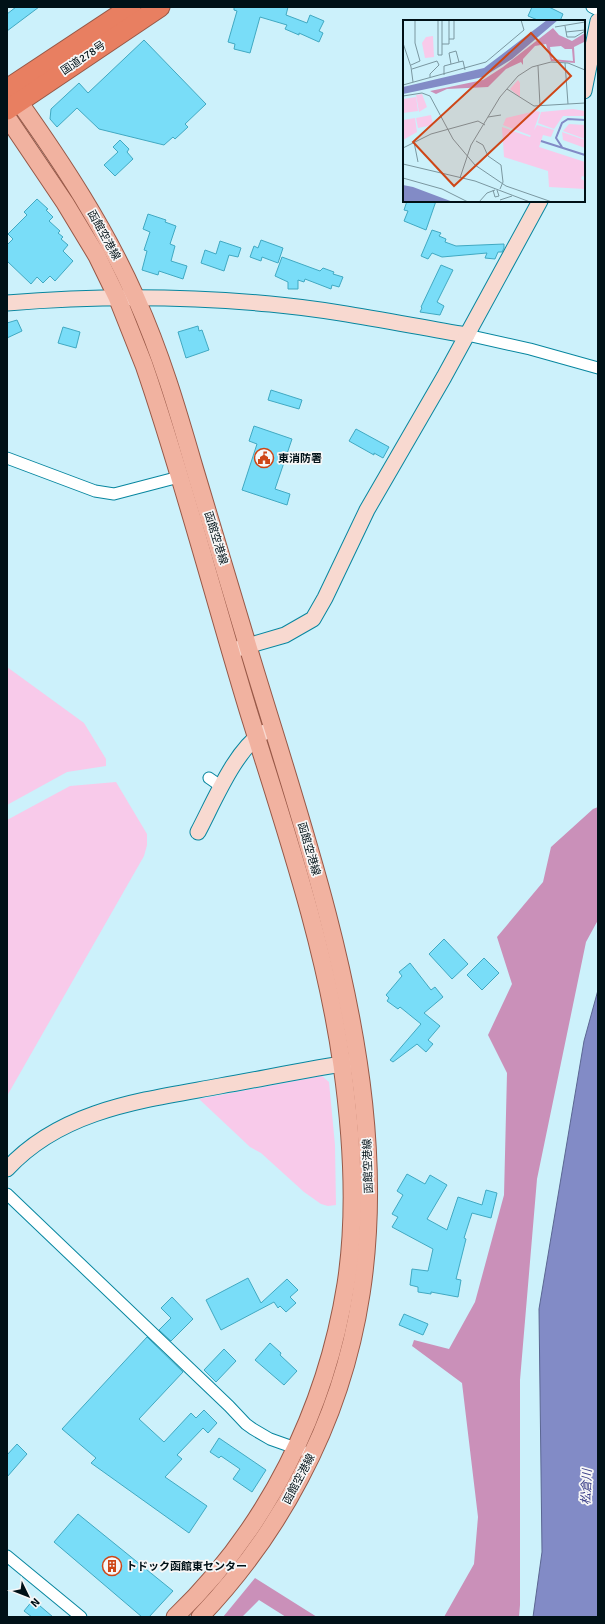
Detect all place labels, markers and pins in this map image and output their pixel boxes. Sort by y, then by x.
public building icon: 東消防署 [253,447,275,469]
place label: 東消防署 [278,452,322,465]
building icon: トドック函館東センター [101,1555,123,1577]
place label: トドック函館東センター [126,1560,247,1573]

